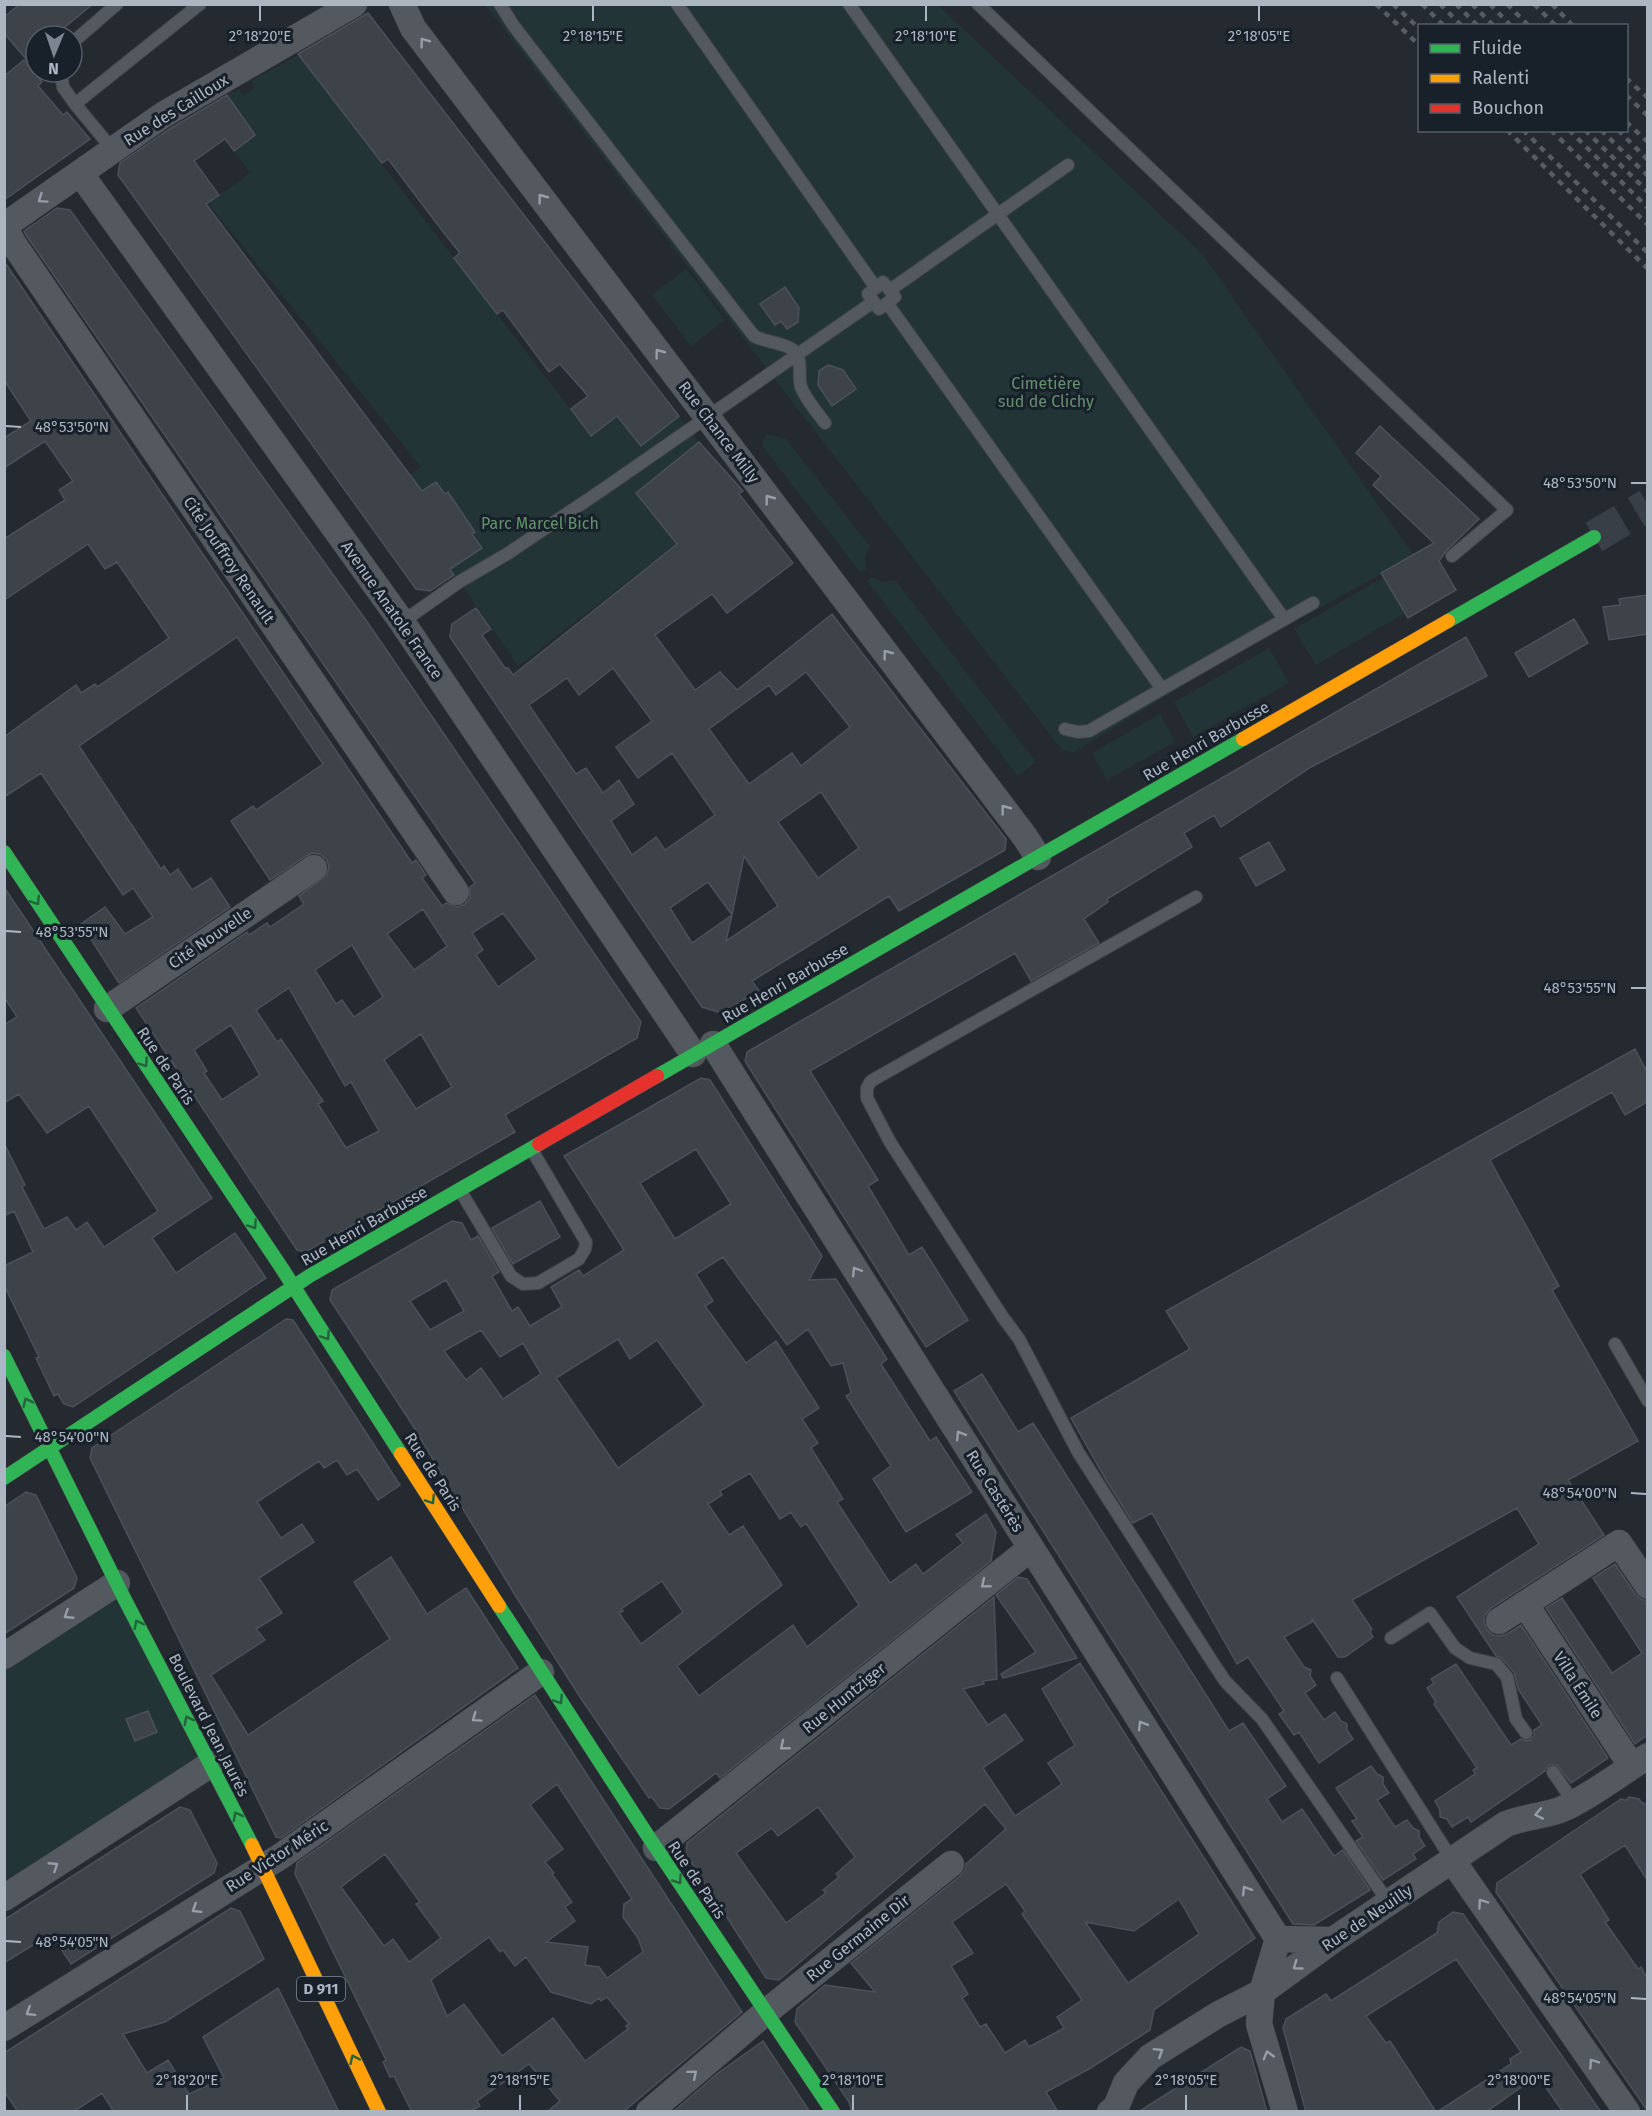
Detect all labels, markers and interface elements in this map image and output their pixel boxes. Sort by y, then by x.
north arrow [24,24,84,84]
legend [1418,24,1628,132]
text: 2°18'20"E [229,27,291,45]
text: 2°18'15"E [563,27,623,45]
text: 2°18'10"E [895,27,957,45]
text: 2°18'05"E [1228,27,1290,45]
text: Fluide [1472,37,1522,59]
one-way arrow [420,38,431,49]
text: N [48,59,59,78]
text: Ralenti [1472,67,1529,89]
street label: Rue des Cailloux [120,70,232,150]
text: Bouchon [1472,97,1544,119]
one-way arrow [38,192,49,203]
one-way arrow [538,193,549,204]
one-way arrow [656,349,667,360]
park label: Cimetière sud de Clichy [998,374,1094,411]
street label: Rue Chance Milly [675,377,764,487]
text: 48°53'50"N [35,418,109,436]
text: 48°53'50"N [1543,474,1617,492]
street label: Cité Jouffroy Renault [179,493,279,627]
one-way arrow [765,494,776,505]
park label: Parc Marcel Bich [481,514,599,533]
street label: Avenue Anatole France [337,537,447,683]
one-way arrow [883,650,894,661]
street label: Rue Henri Barbusse [1139,697,1273,785]
one-way arrow [1001,805,1012,816]
one-way arrow [29,894,40,905]
street label: Cité Nouvelle [165,903,255,973]
text: 48°53'55"N [35,923,109,941]
street label: Rue Henri Barbusse [718,939,852,1027]
text: 48°53'55"N [1543,979,1617,997]
street label: Rue de Paris [133,1023,199,1109]
one-way arrow [137,1057,148,1068]
street label: Rue Henri Barbusse [297,1182,431,1270]
one-way arrow [246,1218,257,1229]
one-way arrow [852,1266,863,1277]
one-way arrow [318,1330,330,1340]
one-way arrow [22,1397,34,1408]
text: 48°54'00"N [35,1428,109,1446]
street label: Rue de Paris [401,1429,465,1515]
one-way arrow [956,1431,967,1442]
street label: Rue Castérès [962,1447,1028,1535]
text: 48°54'00"N [1543,1484,1617,1502]
one-way arrow [424,1494,436,1504]
one-way arrow [981,1577,992,1588]
one-way arrow [64,1608,75,1619]
one-way arrow [134,1620,145,1631]
street label: Villa Émile [1549,1648,1607,1722]
street label: Boulevard Jean Jaurès [165,1650,253,1800]
street label: Rue Huntziger [798,1658,890,1737]
one-way arrow [552,1693,563,1704]
one-way arrow [472,1711,483,1722]
one-way arrow [184,1716,195,1727]
one-way arrow [1138,1721,1150,1731]
one-way arrow [780,1738,791,1749]
one-way arrow [1534,1807,1544,1820]
one-way arrow [232,1811,244,1822]
street label: Rue Victor Méric [222,1816,332,1896]
street label: Rue de Paris [664,1837,730,1923]
one-way arrow [47,1862,58,1873]
one-way arrow [671,1873,682,1884]
street label: Rue de Neuilly [1318,1881,1416,1955]
one-way arrow [1242,1886,1254,1896]
street label: Rue Germaine Dir [803,1890,914,1985]
one-way arrow [1478,1899,1489,1910]
one-way arrow [192,1901,202,1913]
text: 48°54'05"N [35,1933,109,1951]
one-way arrow [1293,1959,1304,1970]
road number: D 911 [297,1977,345,2001]
text: 48°54'05"N [1543,1989,1617,2007]
one-way arrow [26,2005,37,2016]
one-way arrow [1152,2048,1163,2059]
one-way arrow [1263,2050,1275,2061]
one-way arrow [349,2054,361,2065]
one-way arrow [1589,2059,1600,2070]
one-way arrow [686,2070,697,2081]
text: 2°18'20"E [156,2071,218,2089]
text: 2°18'15"E [490,2071,550,2089]
text: 2°18'10"E [822,2071,884,2089]
text: 2°18'05"E [1155,2071,1217,2089]
text: 2°18'00"E [1487,2071,1551,2089]

